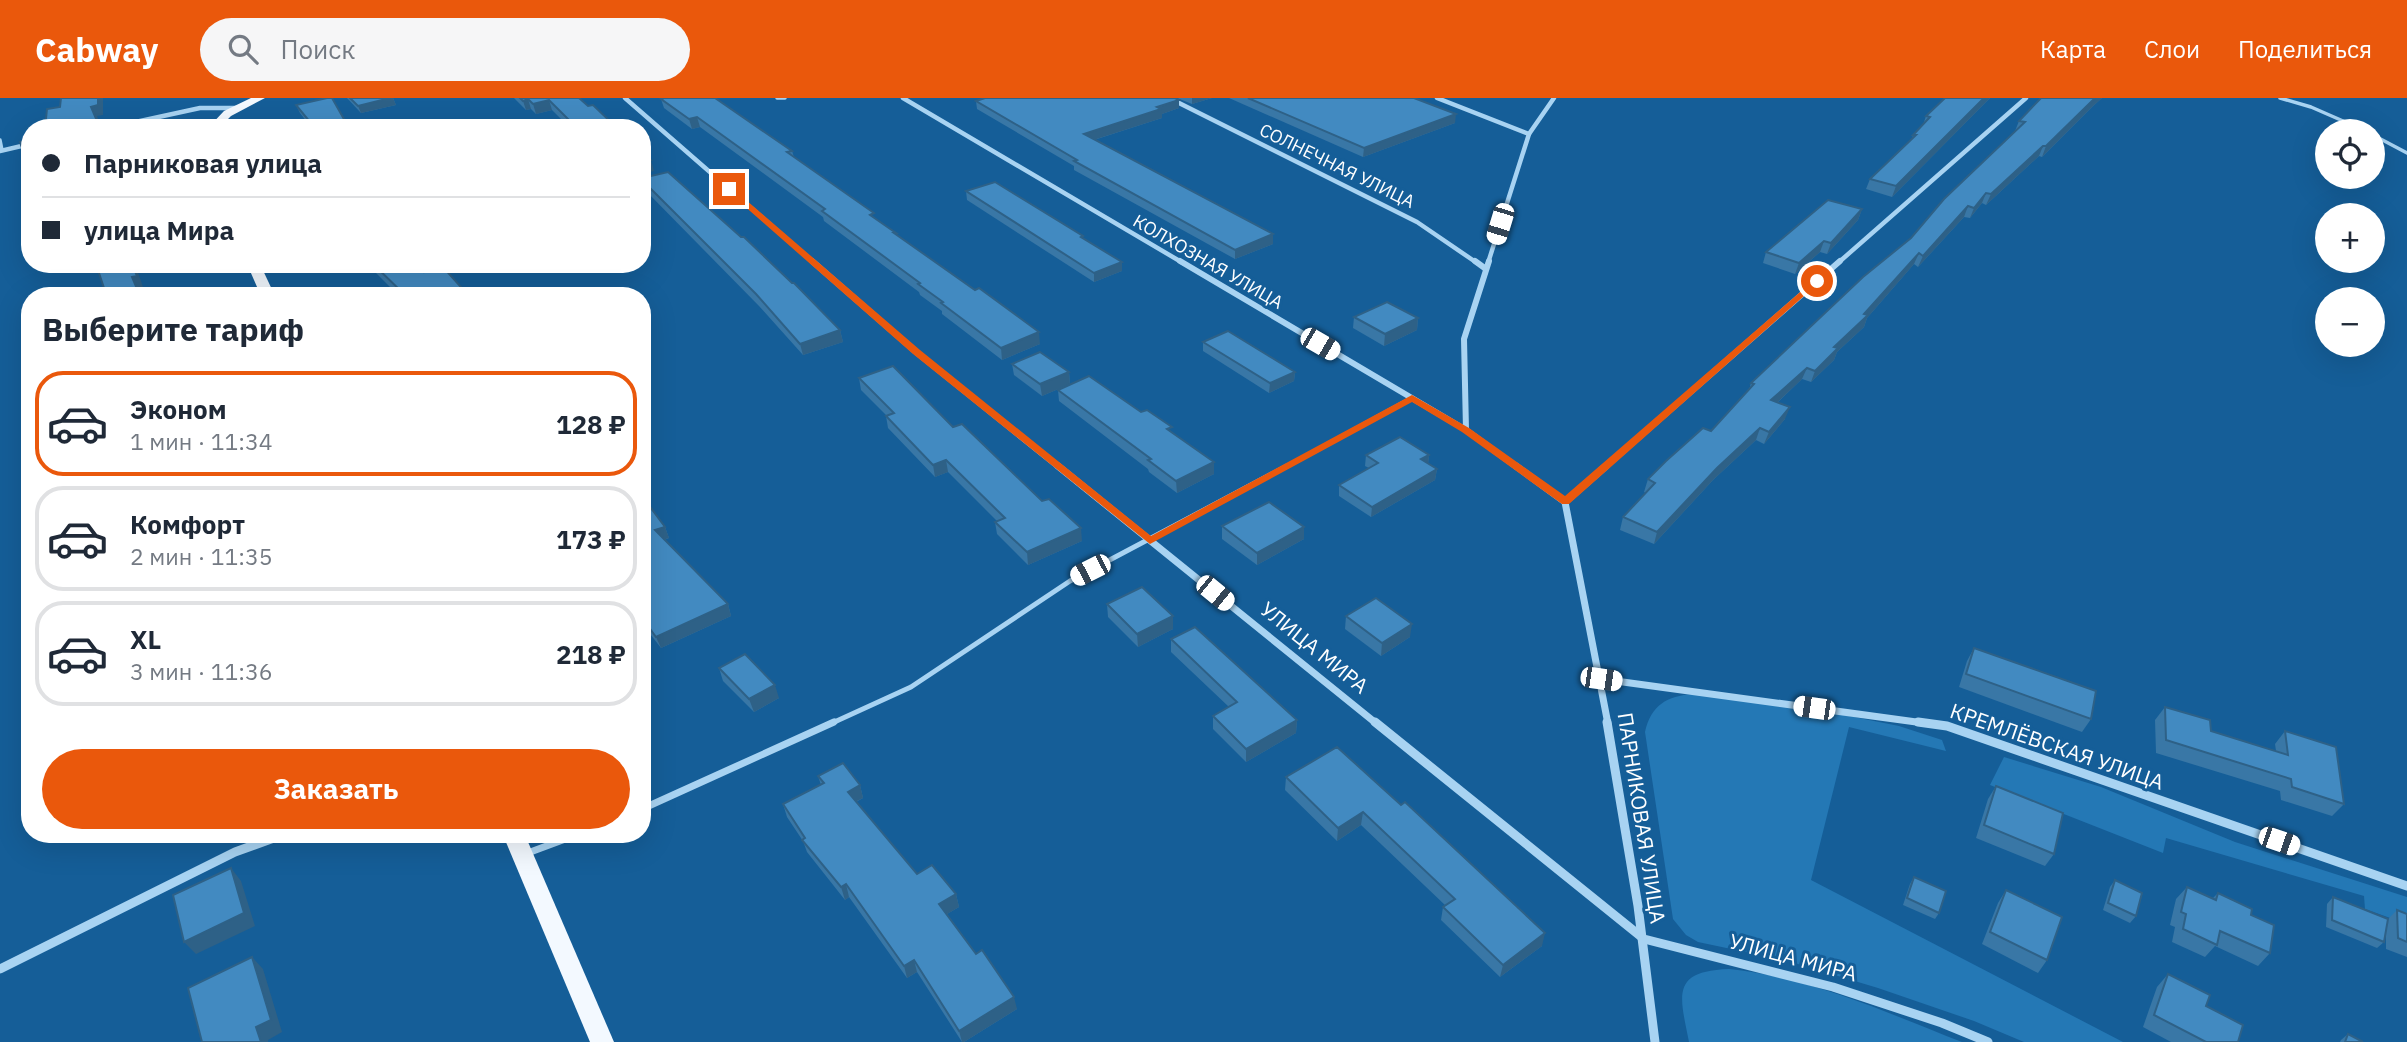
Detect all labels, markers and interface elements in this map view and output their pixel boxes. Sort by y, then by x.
search box [200,18,690,81]
text: Cabway [35,28,158,71]
icon: search [224,30,262,68]
text: Поиск [280,32,356,66]
text: Карта [2040,33,2106,65]
text: Слои [2144,33,2200,65]
text: Поделиться [2238,33,2372,65]
street label: СОЛНЕЧНАЯ УЛИЦА [1256,118,1419,213]
map controls [2315,119,2385,357]
button: locate [2315,119,2385,189]
text: Парниковая улица [84,146,322,180]
route end [713,173,745,205]
car [1484,201,1517,247]
button: + [2315,203,2385,273]
street label: КОЛХОЗНАЯ УЛИЦА [1129,209,1288,314]
text: улица Мира [84,213,234,247]
route start [1801,265,1833,297]
button: − [2315,287,2385,357]
text: Выберите тариф [42,308,304,350]
car [1297,324,1344,364]
icon: car [46,392,109,455]
text: Эконом [130,392,227,426]
text: 128 ₽ [556,407,626,441]
text: 1 мин · 11:34 [130,426,273,456]
icon: car [46,507,109,570]
text: Комфорт [130,507,245,541]
text: 173 ₽ [556,522,626,556]
text: 2 мин · 11:35 [130,541,273,571]
car [1067,551,1114,589]
car [1193,572,1238,614]
street label: УЛИЦА МИРА [1255,595,1375,699]
icon: car [46,622,109,685]
text: XL [130,622,161,656]
text: 218 ₽ [556,637,626,671]
text: 3 мин · 11:36 [130,656,273,686]
car [1579,666,1624,692]
car [1792,695,1837,721]
street label: КРЕМЛЁВСКАЯ УЛИЦА [1947,696,2168,796]
street label: ПАРНИКОВАЯ УЛИЦА [1611,710,1673,925]
button: Заказать [42,749,630,829]
car [2256,824,2303,858]
street label: УЛИЦА МИРА [1726,926,1860,988]

